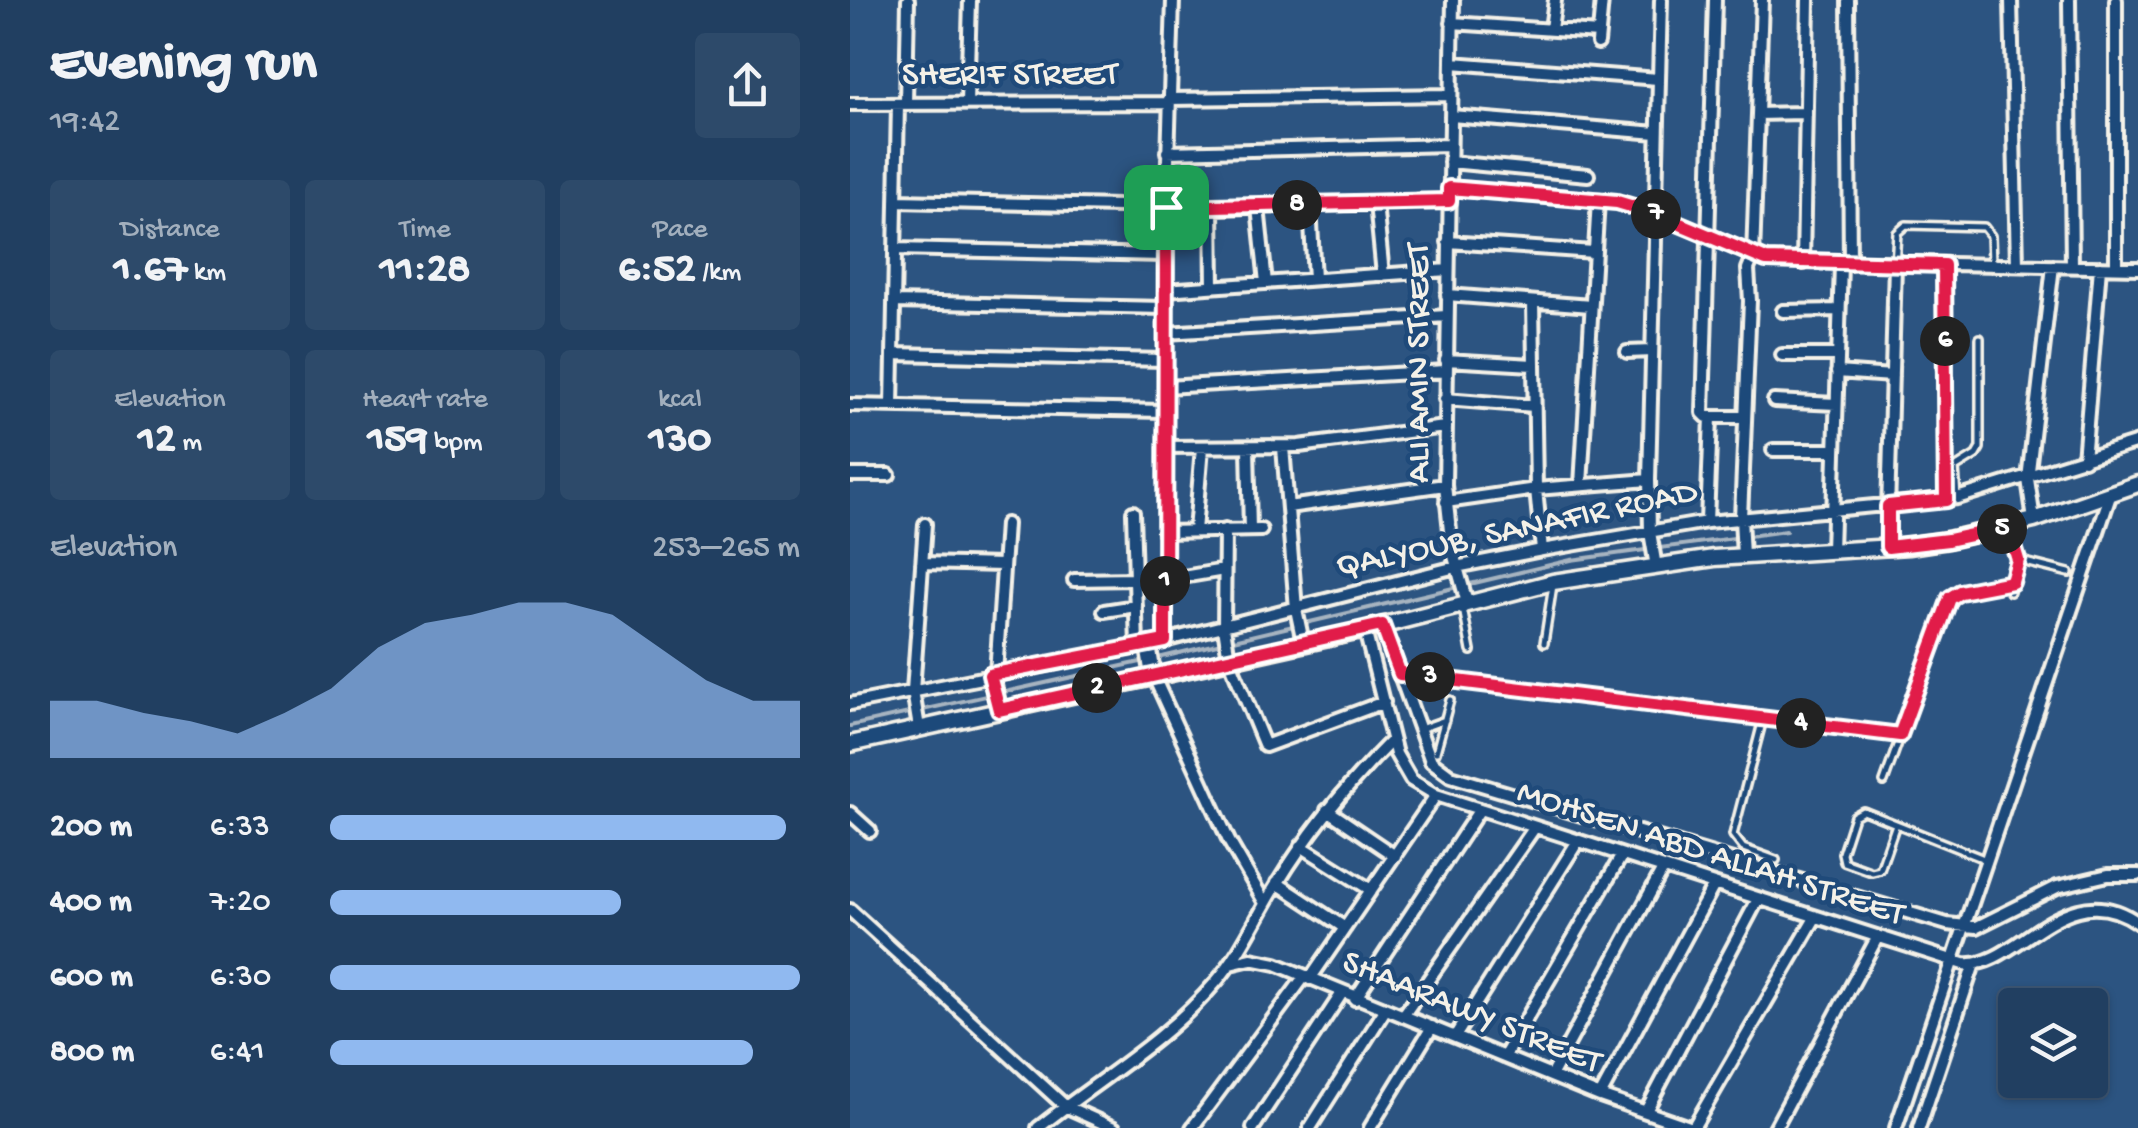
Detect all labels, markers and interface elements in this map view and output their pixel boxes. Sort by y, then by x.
button: share [695,33,800,138]
text: Evening run [50,34,317,98]
street label: SHERIF STREET [902,56,1120,97]
text: 19:42 [50,104,120,142]
pin [1124,165,1209,250]
icon: arrive [1139,180,1194,235]
pin: 8 [1272,180,1322,230]
text: 8 [1289,188,1305,221]
pin: 7 [1631,189,1681,239]
text: 7 [1649,197,1663,230]
text: Distance [121,214,219,247]
text: Time [399,214,451,247]
text: Pace [653,214,707,247]
street label: ALI AMIN STREET [1400,242,1441,483]
text: 1.67 [114,247,187,296]
text: 11:28 [380,247,470,296]
text: 6:52 [619,247,696,296]
text: km [187,257,226,290]
text: /km [696,257,741,290]
pin: 6 [1920,316,1970,366]
text: 6 [1938,324,1952,357]
text: Elevation [114,384,226,417]
text: Heart rate [362,384,488,417]
text: kcal [658,384,702,417]
text: 12 [138,417,176,466]
text: 159 [367,417,428,466]
text: 130 [649,417,711,466]
text: m [176,427,202,460]
text: bpm [428,427,483,460]
street label: QALYOUB, SANAFIR ROAD [1333,473,1701,589]
pin: 5 [1977,504,2027,554]
text: 5 [1995,512,2009,545]
text: Elevation [50,530,177,568]
text: 253–265 m [652,530,800,568]
pin: 1 [1140,556,1190,606]
text: 1 [1159,564,1171,597]
pin: 3 [1405,652,1455,702]
text: 3 [1423,660,1437,693]
pin: 2 [1072,663,1122,713]
text: 2 [1090,671,1104,704]
pin: 4 [1776,698,1826,748]
text: 4 [1794,706,1808,739]
street label: MOHSEN ABD ALLAH STREET [1511,773,1910,937]
text: 200 m [50,809,132,847]
text: 6:33 [210,809,269,847]
text: 400 m [50,884,132,922]
text: 7:20 [210,884,271,922]
street label: SHAARAWY STREET [1335,943,1608,1085]
text: 600 m [50,959,133,997]
text: 6:30 [210,959,271,997]
map controls [1998,988,2108,1098]
button: layers [1998,988,2108,1098]
text: 800 m [50,1034,134,1072]
text: 6:41 [210,1034,264,1072]

